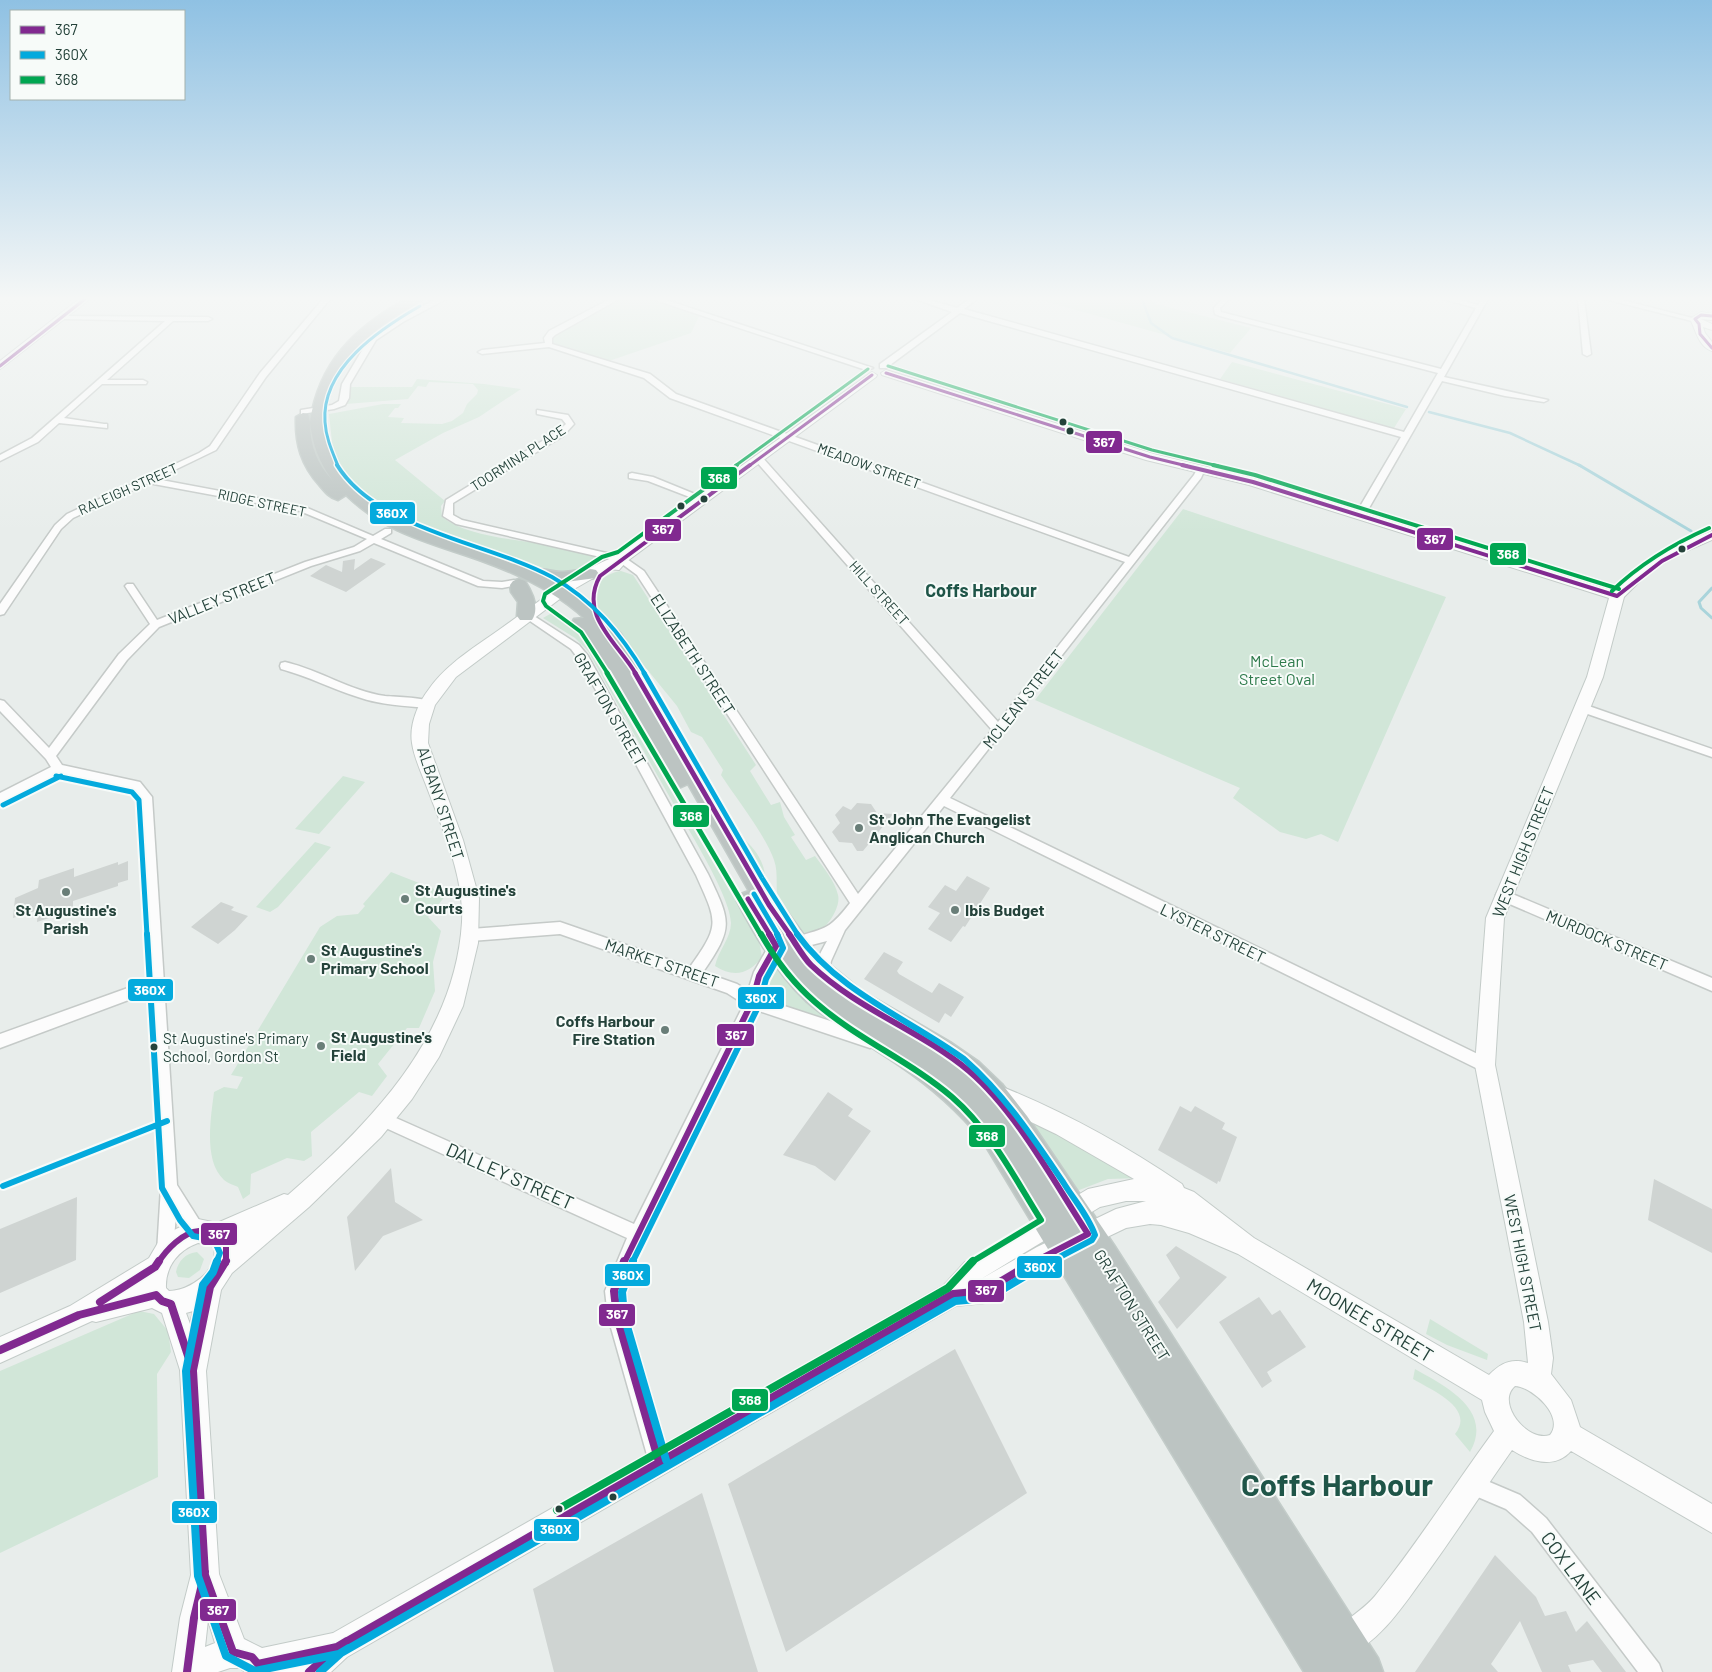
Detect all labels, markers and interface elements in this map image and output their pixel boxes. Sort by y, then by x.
legend [10,10,185,100]
text: 367 [55,20,78,38]
text: 360X [55,45,88,63]
text: 368 [55,70,78,88]
unlabelled marker [1058,417,1068,427]
street label: TOORMINA PLACE [467,421,568,495]
unlabelled marker [1065,426,1075,436]
line badge: 367 [1085,430,1123,454]
text: 367 [1093,433,1115,450]
street label: MEADOW STREET [815,439,923,492]
street label: RALEIGH STREET [75,459,180,518]
line badge: 368 [700,466,738,490]
text: 368 [708,469,731,486]
street label: RIDGE STREET [216,485,308,520]
unlabelled marker [699,494,709,504]
line badge: 360X [369,501,416,525]
unlabelled marker [676,501,686,511]
text: 360X [376,504,408,521]
line badge: 367 [644,518,682,542]
text: 367 [652,520,674,537]
line badge: 367 [1416,527,1454,551]
text: 367 [1424,530,1446,547]
line badge: 368 [1489,542,1527,566]
unlabelled marker [1677,544,1687,554]
text: 368 [1497,545,1520,562]
street label: HILL STREET [846,557,913,628]
street label: VALLEY STREET [165,567,278,628]
district label: Coffs Harbour [925,579,1037,601]
street label: ELIZABETH STREET [647,590,740,718]
street label: MCLEAN STREET [978,646,1067,752]
street label: GRAFTON STREET [570,649,651,769]
park label: McLean Street Oval [1239,651,1315,688]
street label: ALBANY STREET [414,744,469,862]
street label: WEST HIGH STREET [1488,784,1557,920]
line badge: 368 [672,804,710,828]
text: 368 [680,807,703,824]
place label: St John The Evangelist Anglican Church [869,809,1031,846]
marker: St John The Evangelist Anglican Church [853,822,865,834]
place label: St Augustine's Courts [415,880,516,917]
marker: St Augustine's Parish [60,886,72,898]
marker: St Augustine's Courts [399,893,411,905]
street label: LYSTER STREET [1157,899,1269,966]
place label: St Augustine's Parish [15,900,117,937]
place label: Ibis Budget [965,900,1045,919]
marker: Ibis Budget [949,904,961,916]
street label: MURDOCK STREET [1543,905,1671,974]
street label: MARKET STREET [603,934,722,991]
place label: St Augustine's Primary School [321,940,429,977]
marker: St Augustine's Primary School [305,953,317,965]
line badge: 360X [127,978,174,1002]
text: 360X [134,981,166,998]
line badge: 360X [737,986,785,1010]
text: 360X [745,989,777,1006]
place label: Coffs Harbour Fire Station [556,1011,655,1048]
line badge: 367 [716,1023,755,1047]
marker: Coffs Harbour Fire Station [659,1024,671,1036]
text: 367 [725,1026,747,1043]
place label: St Augustine's Field [331,1027,432,1064]
place label: St Augustine's Primary School, Gordon St [163,1029,309,1065]
marker: St Augustine's Field [315,1040,327,1052]
marker: St Augustine's Primary School, Gordon St [149,1042,159,1052]
line badge: 368 [968,1124,1006,1148]
text: 368 [976,1127,999,1144]
street label: DALLEY STREET [443,1137,578,1214]
street label: WEST HIGH STREET [1501,1193,1546,1333]
line badge: 367 [200,1222,238,1246]
text: 367 [208,1225,230,1242]
street label: GRAFTON STREET [1091,1246,1174,1364]
line badge: 360X [1016,1255,1063,1279]
text: 360X [1024,1258,1056,1275]
line badge: 360X [604,1263,651,1287]
text: 360X [612,1266,644,1283]
street label: MOONEE STREET [1303,1273,1438,1366]
line badge: 367 [967,1279,1005,1303]
text: 367 [975,1281,997,1298]
line badge: 367 [598,1303,636,1327]
text: 367 [606,1305,628,1322]
line badge: 368 [731,1388,769,1412]
text: 368 [739,1391,762,1408]
district label: Coffs Harbour [1241,1465,1433,1502]
unlabelled marker [608,1492,618,1502]
line badge: 360X [171,1500,218,1524]
text: 360X [178,1503,210,1520]
unlabelled marker [554,1504,564,1514]
line badge: 360X [533,1518,580,1542]
text: 360X [540,1520,572,1537]
street label: COX LANE [1536,1527,1606,1609]
line badge: 367 [199,1598,237,1622]
text: 367 [207,1601,229,1618]

